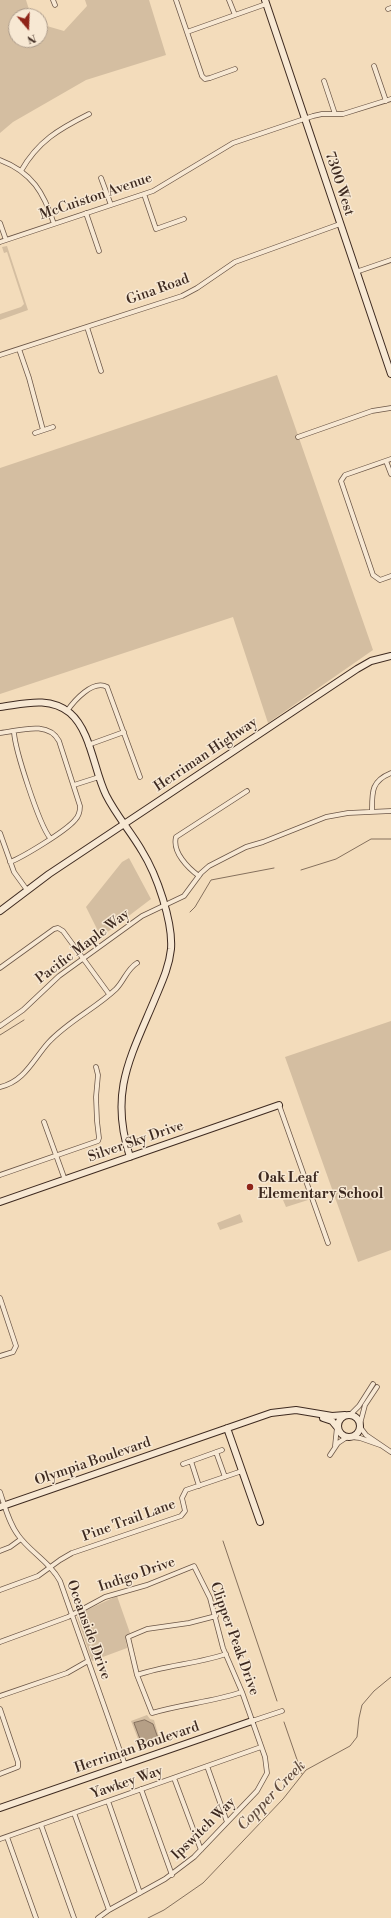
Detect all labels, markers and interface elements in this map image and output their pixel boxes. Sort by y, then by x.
north arrow [8,8,48,48]
text: N [25,30,38,46]
street label: 7300 West [321,150,357,218]
street label: McCuiston Avenue [38,170,154,224]
street label: Gina Road [124,271,192,309]
street label: Herriman Highway [151,714,261,796]
street label: Pacific Maple Way [33,906,133,988]
street label: Silver Sky Drive [86,1118,186,1166]
place label: Oak Leaf Elementary School [258,1171,383,1204]
marker: Oak Leaf Elementary School [245,1182,255,1192]
street label: Olympia Boulevard [33,1434,153,1490]
street label: Pine Trail Lane [80,1496,178,1546]
street label: Indigo Drive [97,1554,177,1596]
street label: Oceanside Drive [62,1578,114,1682]
street label: Clipper Peak Drive [206,1580,262,1698]
street label: Herriman Boulevard [72,1719,202,1777]
water label: Copper Creek [234,1757,310,1835]
street label: Yawkey Way [89,1763,165,1803]
street label: Ipswitch Way [169,1794,239,1864]

